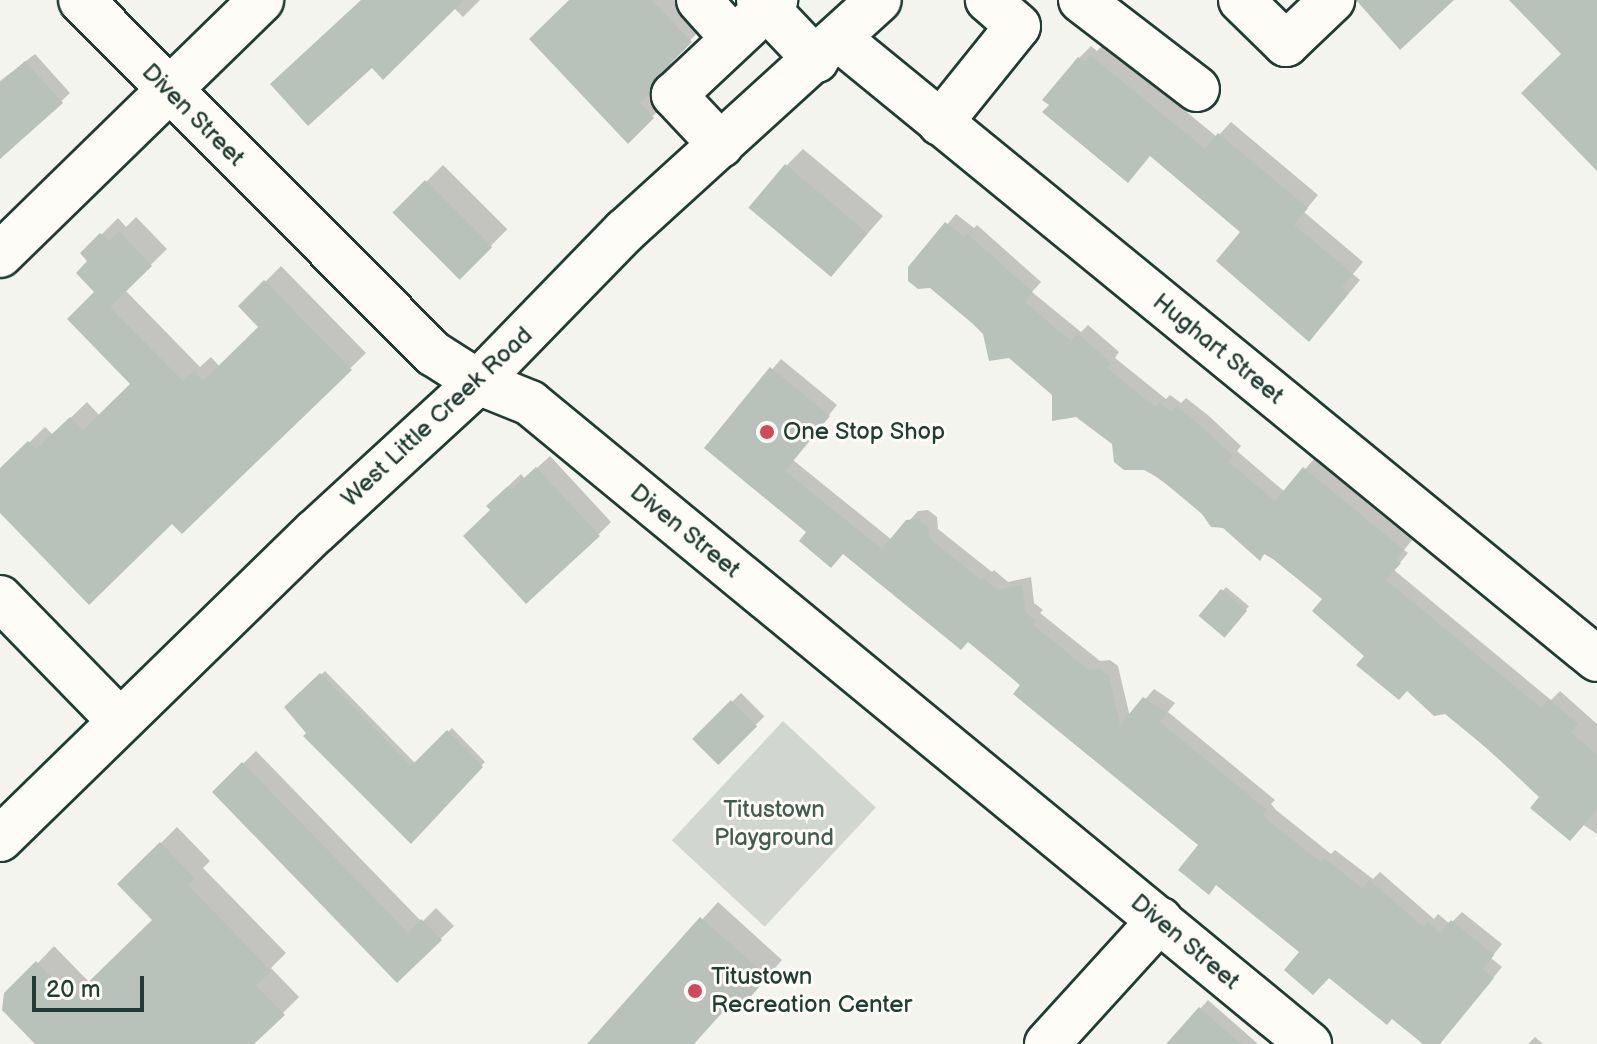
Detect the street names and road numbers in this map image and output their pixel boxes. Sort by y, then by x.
street label: Diven Street [136,58,250,172]
street label: Hughart Street [1147,287,1289,411]
street label: West Little Creek Road [336,321,538,513]
street label: Diven Street [624,478,746,584]
street label: Diven Street [1125,888,1245,996]

